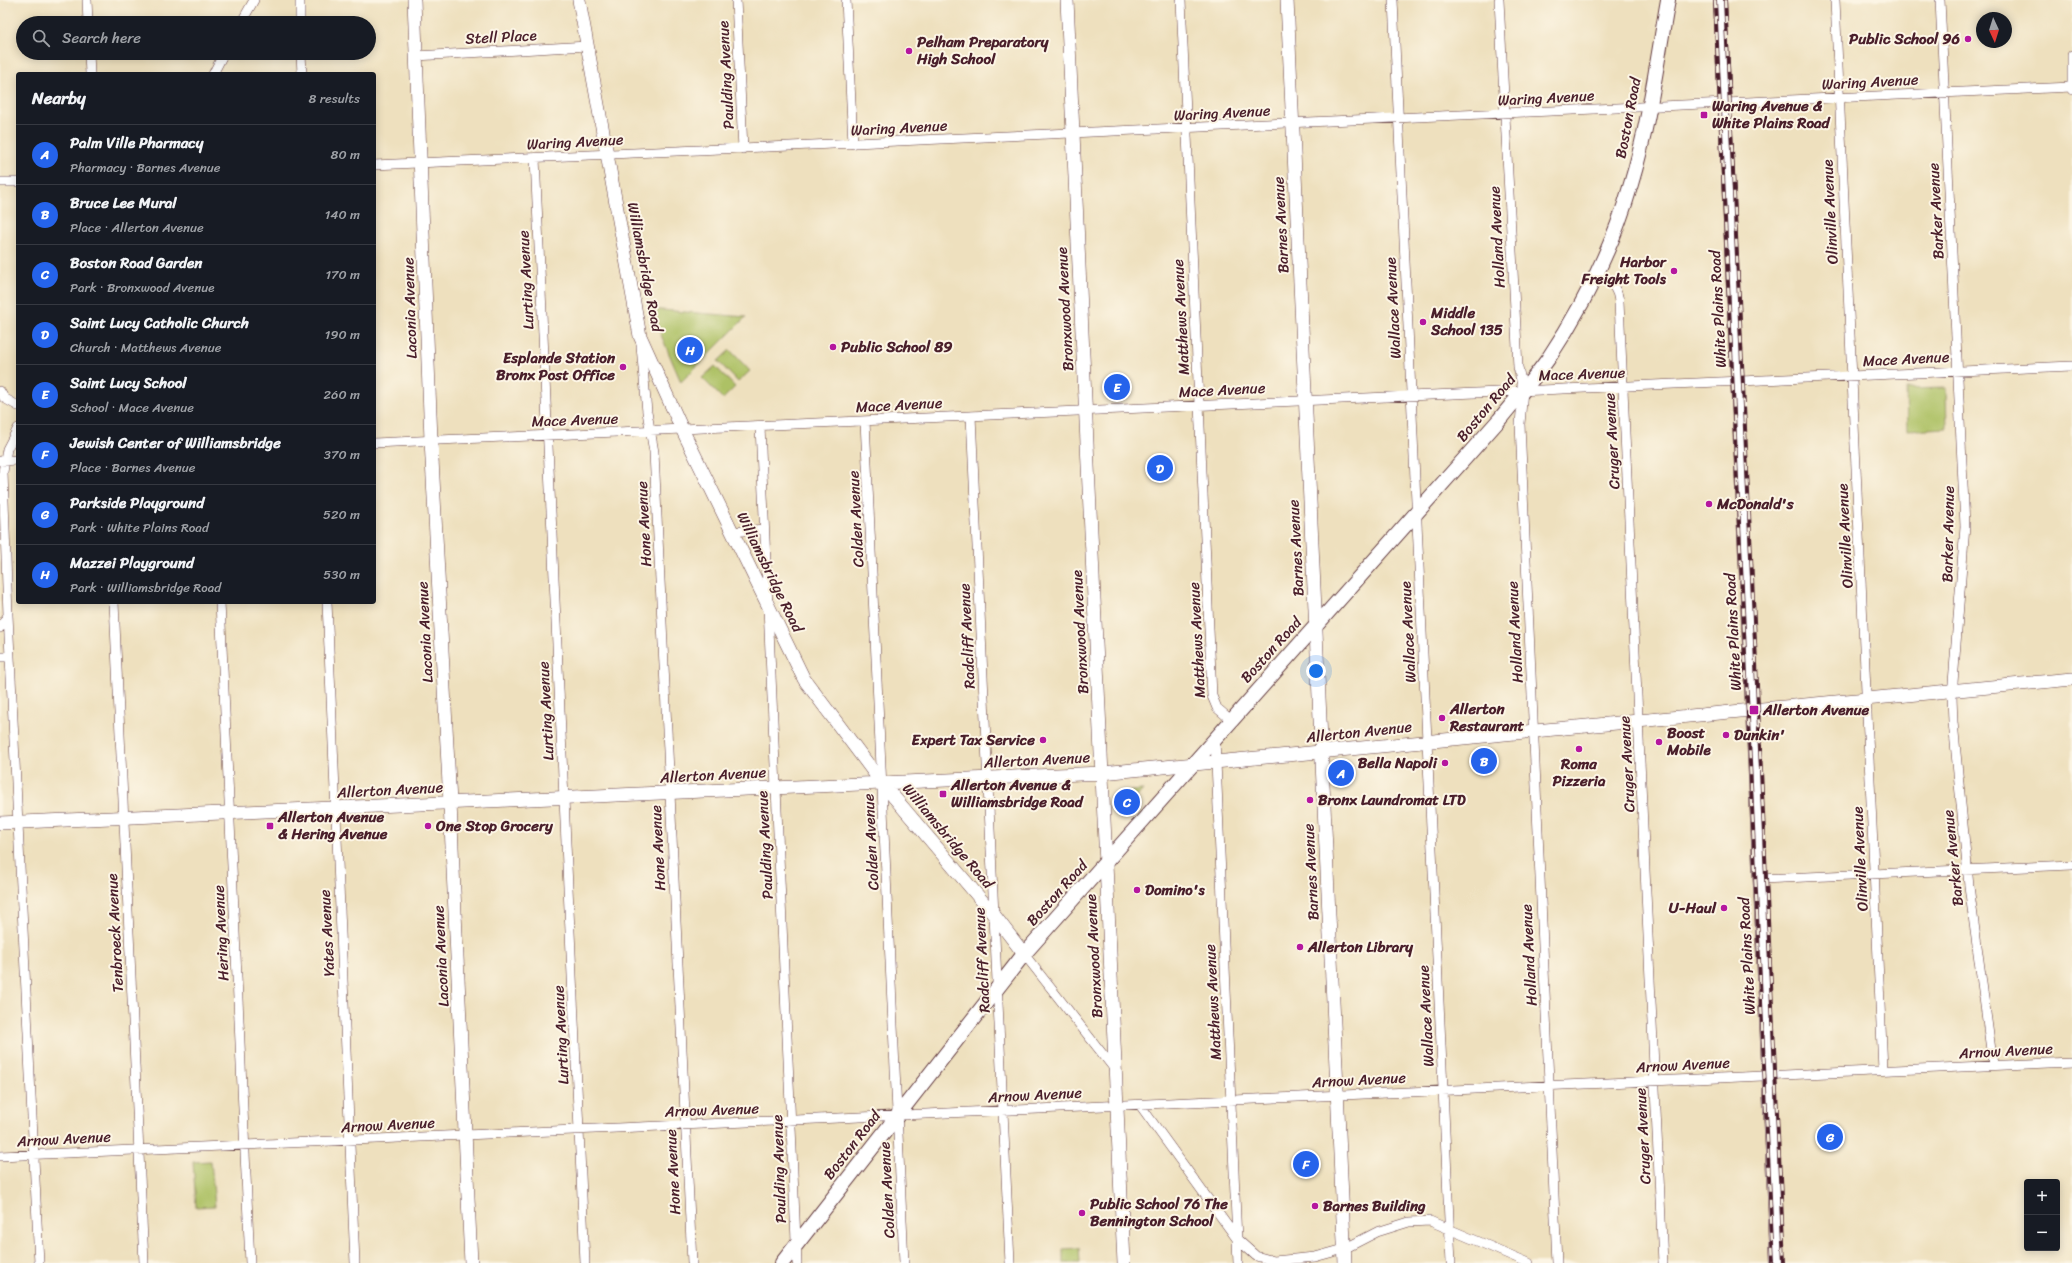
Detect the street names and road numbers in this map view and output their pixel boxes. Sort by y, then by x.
street label: Paulding Avenue [710,20,742,130]
street label: Stell Place [465,22,537,52]
street label: Waring Avenue [1821,66,1919,98]
street label: Boston Road [1607,74,1649,161]
street label: Waring Avenue [1497,82,1595,114]
street label: Waring Avenue [1173,97,1271,129]
street label: Waring Avenue [850,112,948,144]
street label: Waring Avenue [526,126,624,158]
street label: Olinville Avenue [1814,159,1846,265]
street label: Barker Avenue [1920,162,1952,260]
street label: Barnes Avenue [1265,176,1297,274]
street label: Holland Avenue [1481,185,1513,289]
street label: Williamsbridge Road [620,200,671,335]
street label: Lurting Avenue [510,229,542,330]
street label: Bronxwood Avenue [1049,246,1081,372]
street label: White Plains Road [1702,249,1734,368]
street label: Laconia Avenue [395,257,425,359]
street label: Wallace Avenue [1377,257,1409,359]
street label: Matthews Avenue [1165,258,1197,376]
street label: Mace Avenue [1862,344,1950,374]
street label: Mace Avenue [1538,359,1626,389]
street label: Boston Road [1450,367,1523,448]
street label: Mace Avenue [1178,375,1266,405]
street label: Mace Avenue [855,390,943,420]
street label: Cruger Avenue [1596,392,1628,490]
street label: Mace Avenue [531,405,619,435]
street label: Colden Avenue [840,470,872,568]
street label: Hone Avenue [629,480,659,568]
street label: Olinville Avenue [1829,483,1861,589]
street label: Barker Avenue [1934,485,1962,583]
street label: Barnes Avenue [1280,499,1312,597]
street label: Williamsbridge Road [729,507,811,638]
street label: Bronxwood Avenue [1064,569,1096,695]
street label: White Plains Road [1717,572,1749,691]
street label: Laconia Avenue [409,580,441,683]
street label: Holland Avenue [1499,580,1531,684]
street label: Matthews Avenue [1181,581,1213,699]
street label: Wallace Avenue [1392,581,1424,683]
street label: Radcliff Avenue [951,582,983,689]
street label: Boston Road [1234,610,1309,689]
street label: Lurting Avenue [530,660,562,761]
street label: Allerton Avenue [1304,713,1413,751]
street label: Cruger Avenue [1611,715,1643,813]
street label: Allerton Avenue [982,744,1091,776]
street label: Allerton Avenue [658,759,767,791]
street label: Allerton Avenue [335,774,444,806]
street label: Williamsbridge Road [896,777,1001,896]
street label: Paulding Avenue [749,790,781,900]
street label: Colden Avenue [855,793,887,891]
street label: Hone Avenue [643,804,673,892]
street label: Olinville Avenue [1844,806,1876,912]
street label: Barker Avenue [1935,808,1971,907]
street label: Barnes Avenue [1295,823,1327,921]
street label: Boston Road [1020,853,1095,932]
street label: Tenbroeck Avenue [99,873,131,993]
street label: Hering Avenue [205,884,236,982]
street label: Yates Avenue [312,889,342,977]
street label: Bronxwood Avenue [1078,893,1110,1019]
street label: White Plains Road [1731,896,1763,1015]
street label: Holland Avenue [1513,903,1545,1007]
street label: Laconia Avenue [425,904,457,1007]
street label: Radcliff Avenue [966,906,998,1013]
street label: Matthews Avenue [1197,943,1229,1061]
street label: Wallace Avenue [1410,965,1442,1067]
street label: Lurting Avenue [545,984,577,1085]
street label: Arnow Avenue [1957,1036,2054,1067]
street label: Arnow Avenue [1634,1050,1731,1081]
street label: Arnow Avenue [1310,1065,1407,1096]
street label: Arnow Avenue [986,1080,1083,1111]
street label: Cruger Avenue [1627,1087,1659,1185]
street label: Arnow Avenue [663,1095,760,1125]
street label: Boston Road [816,1104,888,1185]
street label: Arnow Avenue [339,1110,436,1141]
street label: Paulding Avenue [764,1114,794,1224]
street label: Arnow Avenue [15,1124,112,1155]
street label: Hone Avenue [658,1128,688,1216]
street label: Colden Avenue [871,1141,903,1239]

